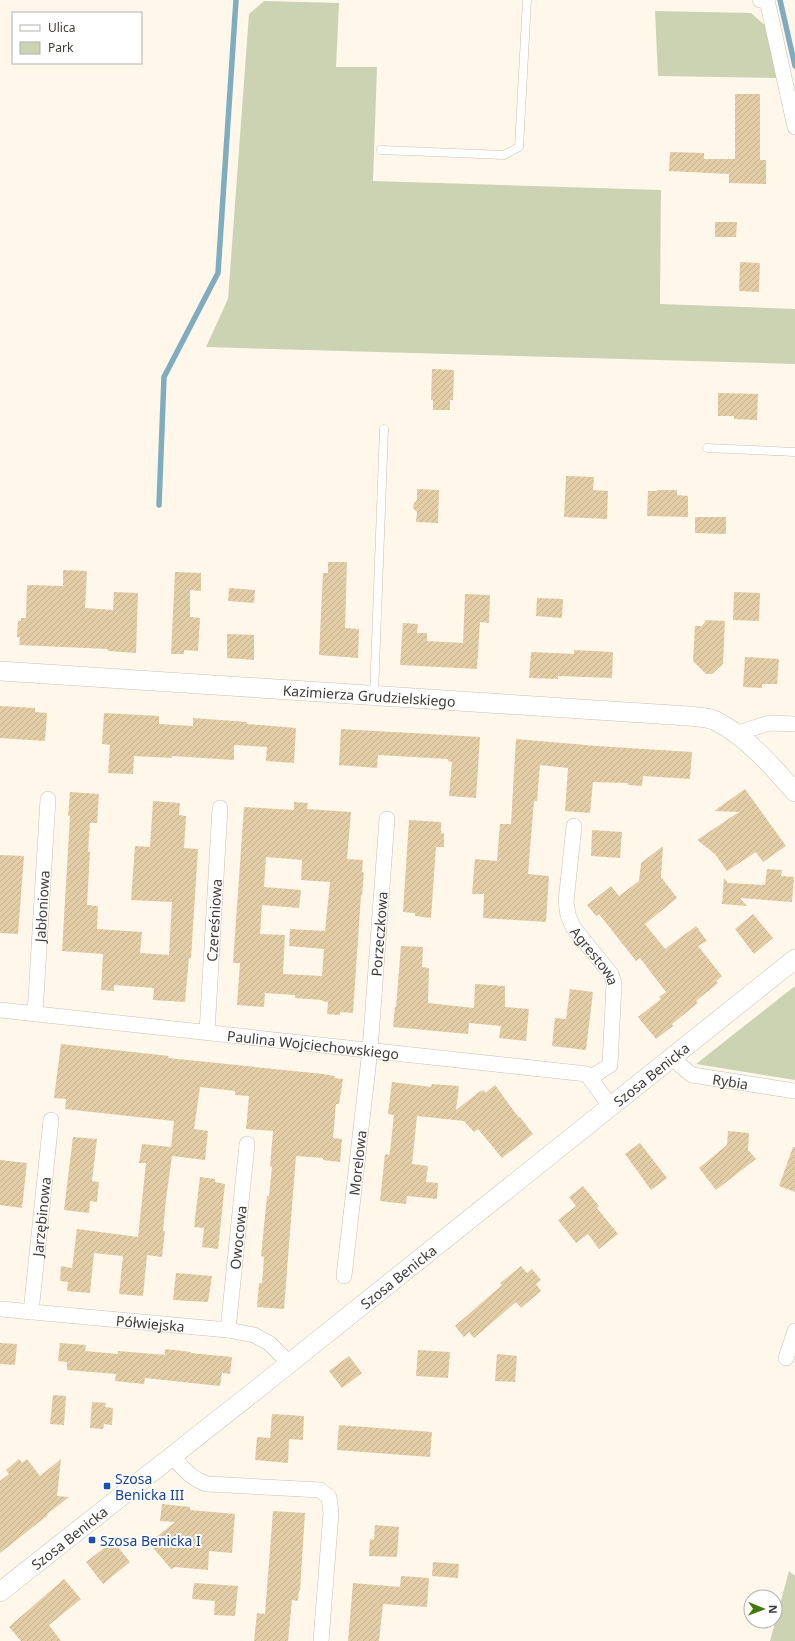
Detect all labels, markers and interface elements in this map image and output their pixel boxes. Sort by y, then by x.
legend [12,12,142,64]
text: Ulica [48,19,75,36]
text: Park [48,39,74,56]
street label: Kazimierza Grudzielskiego [282,680,456,710]
street label: Jabłoniowa [30,870,53,945]
street label: Czereśniowa [202,878,225,962]
street label: Porzeczkowa [366,891,391,977]
street label: Agrestowa [567,922,623,987]
street label: Paulina Wojciechowskiego [226,1025,400,1063]
street label: Szosa Benicka [609,1038,693,1110]
street label: Rybia [711,1069,750,1093]
street label: Morelowa [344,1129,370,1196]
street label: Jarzębinowa [27,1176,55,1259]
street label: Owocowa [225,1205,250,1270]
street label: Szosa Benicka [356,1240,440,1313]
street label: Półwiejska [115,1310,186,1335]
place label: Szosa Benicka III [115,1469,184,1504]
marker: Szosa Benicka III [102,1481,112,1491]
street label: Szosa Benicka [27,1501,111,1574]
place label: Szosa Benicka I [100,1531,201,1550]
marker: Szosa Benicka I [87,1535,97,1545]
north arrow [743,1589,783,1629]
text: N [766,1605,781,1614]

